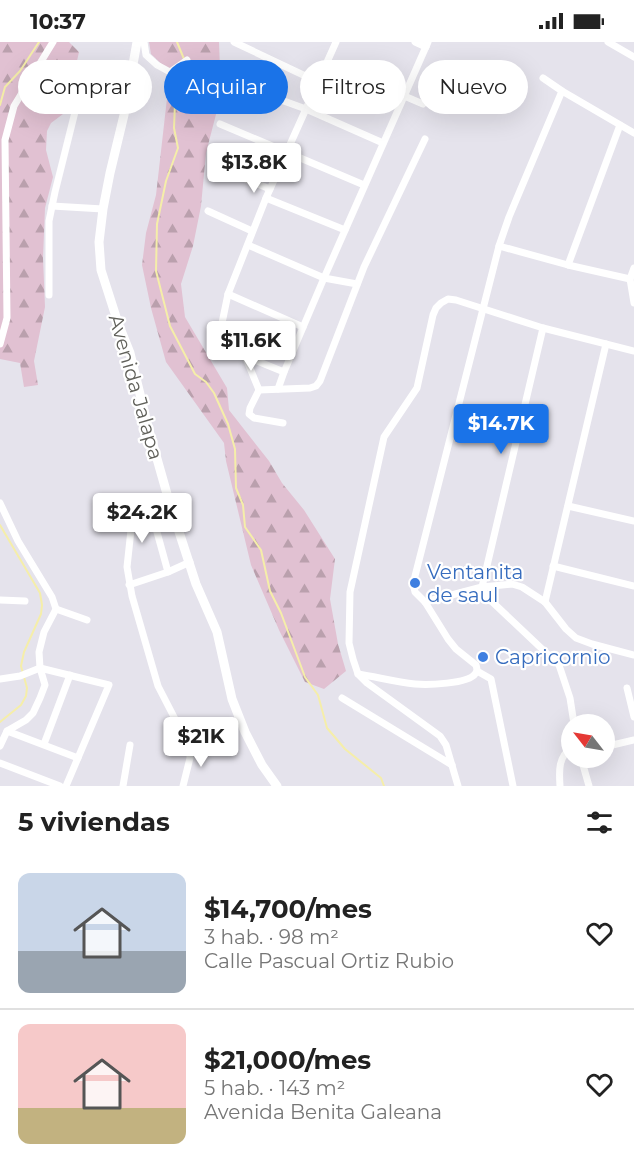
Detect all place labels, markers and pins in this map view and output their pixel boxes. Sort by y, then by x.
pin: $13.8K [205,143,303,194]
pin: $11.6K [202,321,300,372]
pin: $14.7K [452,404,550,455]
pin: $24.2K [93,493,191,544]
place label: Ventanita de saul [427,560,523,607]
marker: Ventanita de saul [408,576,422,590]
place label: Capricornio [495,645,611,669]
marker: Capricornio [476,650,490,664]
pin: $21K [165,717,237,768]

